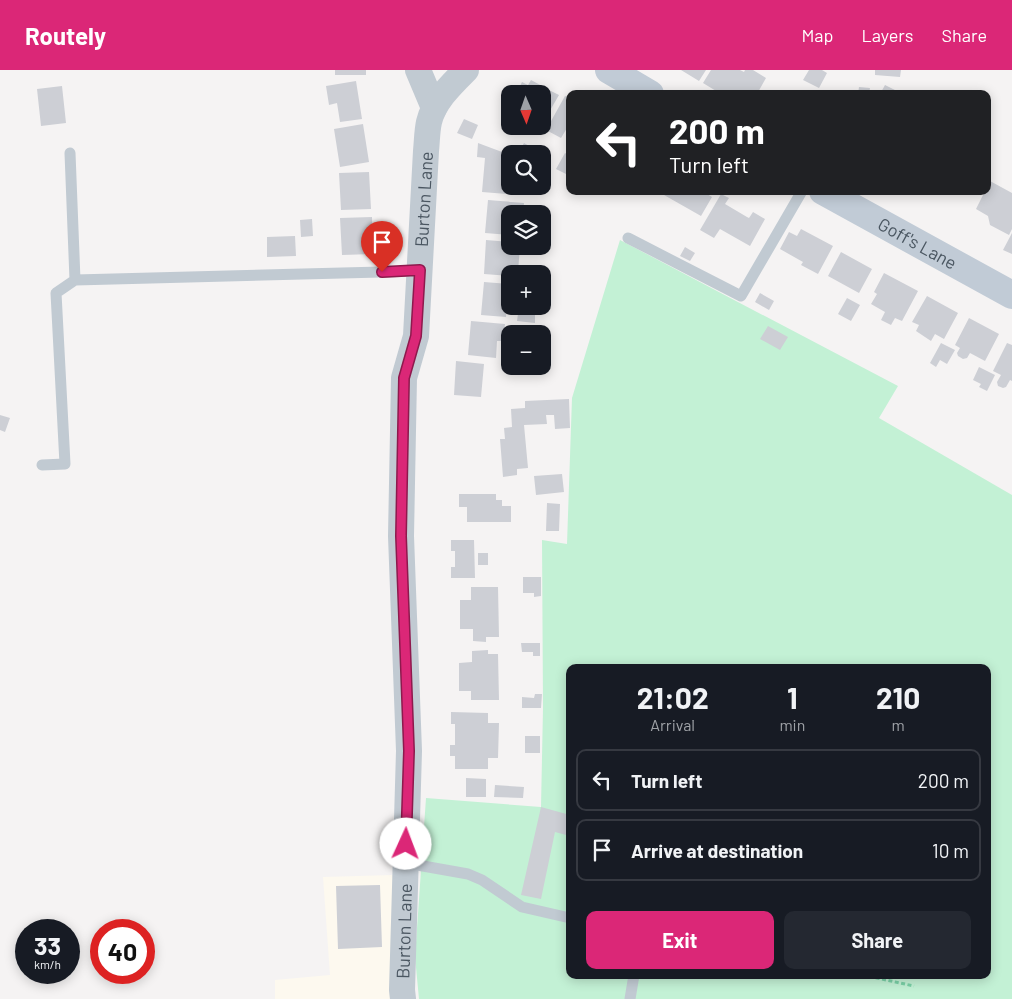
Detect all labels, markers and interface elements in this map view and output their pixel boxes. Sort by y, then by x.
text: Routely [25,21,106,50]
text: Map [801,24,833,46]
text: Layers [861,24,914,46]
text: Share [942,24,987,46]
north arrow [501,85,551,135]
map controls [501,85,551,375]
text: 200 m [669,109,765,151]
icon: left [586,110,651,175]
button: search [501,145,551,195]
street label: Burton Lane [410,151,437,248]
text: Turn left [669,151,749,177]
button: layers [501,205,551,255]
street label: Goff's Lane [874,213,961,274]
pin [361,221,403,272]
icon: arrive [368,228,396,256]
button: + [501,265,551,315]
button: − [501,325,551,375]
text: 21:02 [637,679,709,715]
text: 1 [787,679,798,715]
text: 210 [876,679,920,715]
text: Arrival [650,715,695,734]
text: min [779,715,805,734]
text: m [892,715,905,734]
icon: left [588,766,616,794]
text: Turn left [631,769,702,792]
text: 200 m [918,769,969,792]
position arrow [379,817,431,869]
icon: arrive [588,836,616,864]
text: Arrive at destination [631,839,803,862]
text: 10 m [932,839,969,862]
street label: Burton Lane [391,883,416,979]
button: Exit [586,911,774,969]
button: Share [784,911,971,969]
speed limit sign: 40 [90,919,155,984]
text: 33 [34,930,61,960]
text: km/h [34,957,61,971]

